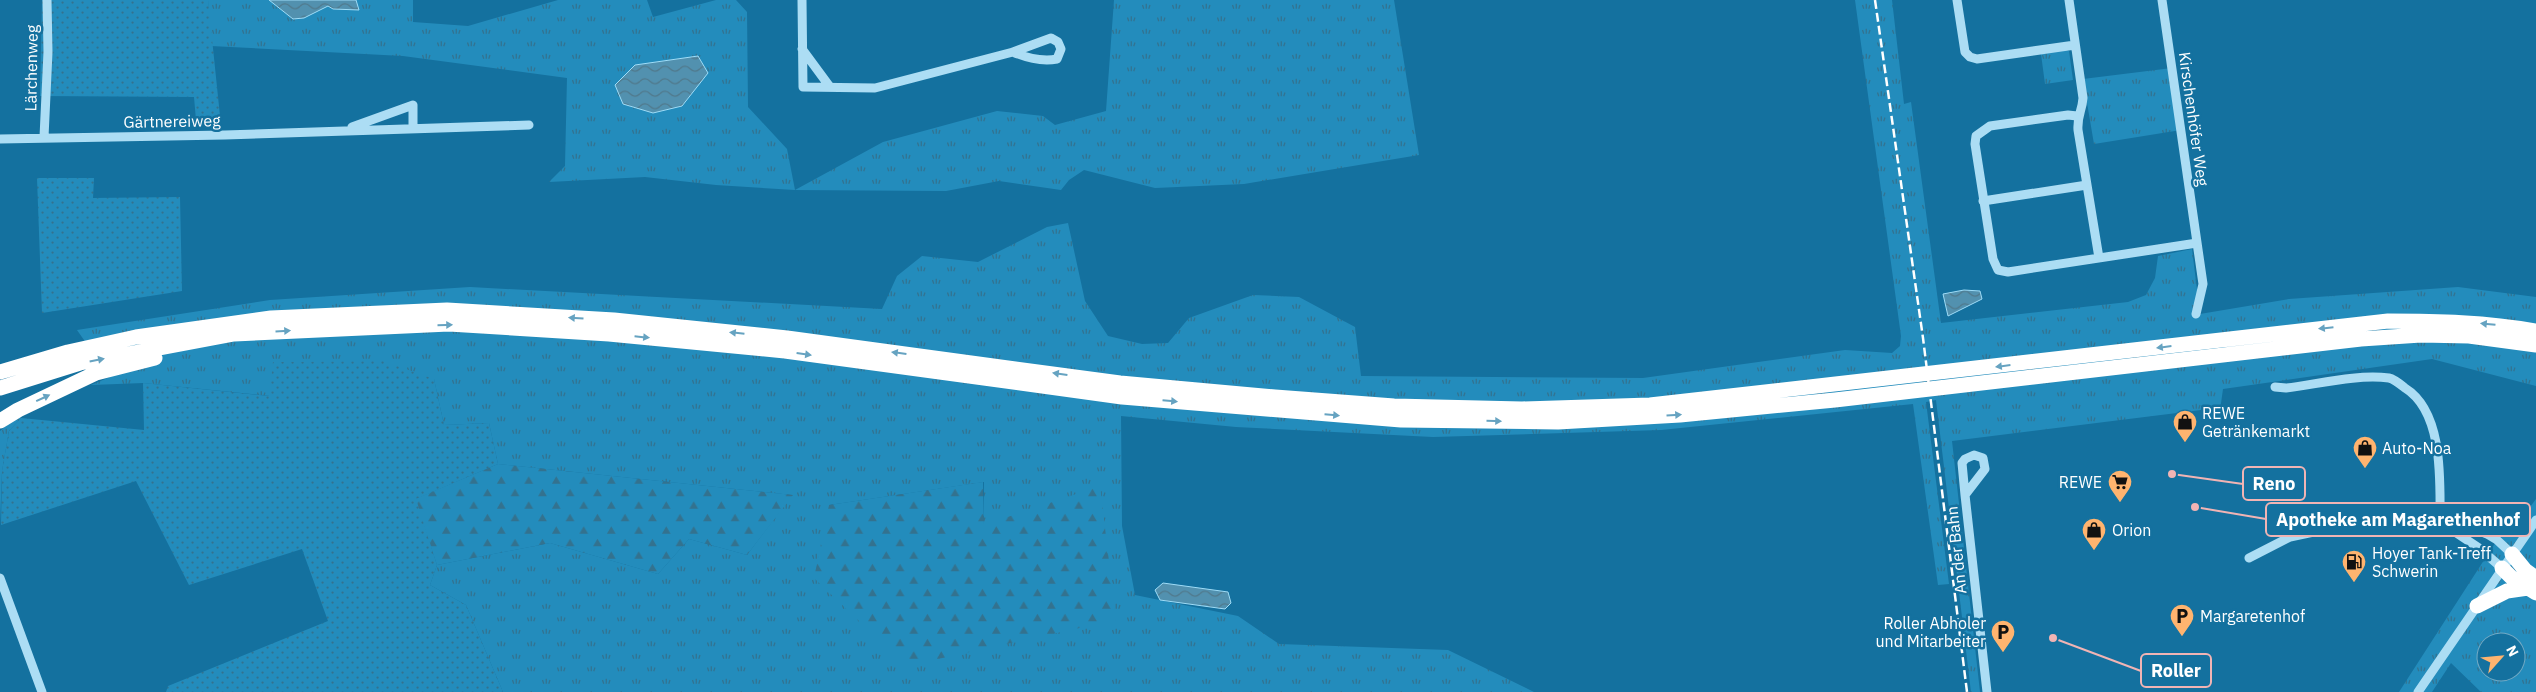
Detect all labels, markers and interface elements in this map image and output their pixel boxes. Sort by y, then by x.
street label: Lärchenweg [20,24,42,112]
street label: Kirschenhöfer Weg [2175,50,2213,188]
street label: Gärtnereiweg [123,110,221,132]
one-way arrow [567,313,583,321]
one-way arrow [2480,320,2496,328]
one-way arrow [438,321,454,329]
one-way arrow [2318,324,2334,332]
one-way arrow [275,326,291,334]
one-way arrow [729,329,745,337]
one-way arrow [635,333,651,341]
one-way arrow [2156,343,2172,351]
one-way arrow [890,348,906,356]
one-way arrow [796,350,812,358]
one-way arrow [90,355,106,363]
one-way arrow [1995,362,2011,370]
one-way arrow [1051,370,1067,378]
one-way arrow [36,394,50,402]
one-way arrow [1162,397,1178,405]
place label: REWE Getränkemarkt [2202,403,2310,441]
shop icon: REWE Getränkemarkt [2172,409,2198,443]
one-way arrow [1666,410,1682,418]
one-way arrow [1324,411,1340,419]
one-way arrow [1487,417,1503,425]
shop icon: Auto-Noa [2352,435,2378,469]
place label: Auto-Noa [2382,438,2452,458]
callout: Reno [2243,467,2305,500]
supermarket icon: REWE [2107,469,2133,503]
place label: REWE [2059,472,2102,492]
text: Reno [2253,472,2295,495]
callout: Apotheke am Magarethenhof [2266,503,2530,536]
street label: An der Bahn [1941,505,1971,595]
text: Apotheke am Magarethenhof [2276,508,2521,531]
shop icon: Orion [2081,517,2107,551]
place label: Orion [2112,520,2151,540]
place label: Hoyer Tank-Treff Schwerin [2372,543,2491,581]
fuel station icon: Hoyer Tank-Treff Schwerin [2341,549,2367,583]
parking icon: Margaretenhof [2169,603,2195,637]
place label: Margaretenhof [2200,606,2305,626]
place label: Roller Abholer und Mitarbeiter [1875,613,1986,651]
parking icon: Roller Abholer und Mitarbeiter [1990,619,2016,653]
north arrow [2476,632,2526,682]
text: N [2502,642,2523,660]
callout: Roller [2141,654,2211,687]
text: Roller [2151,659,2201,682]

